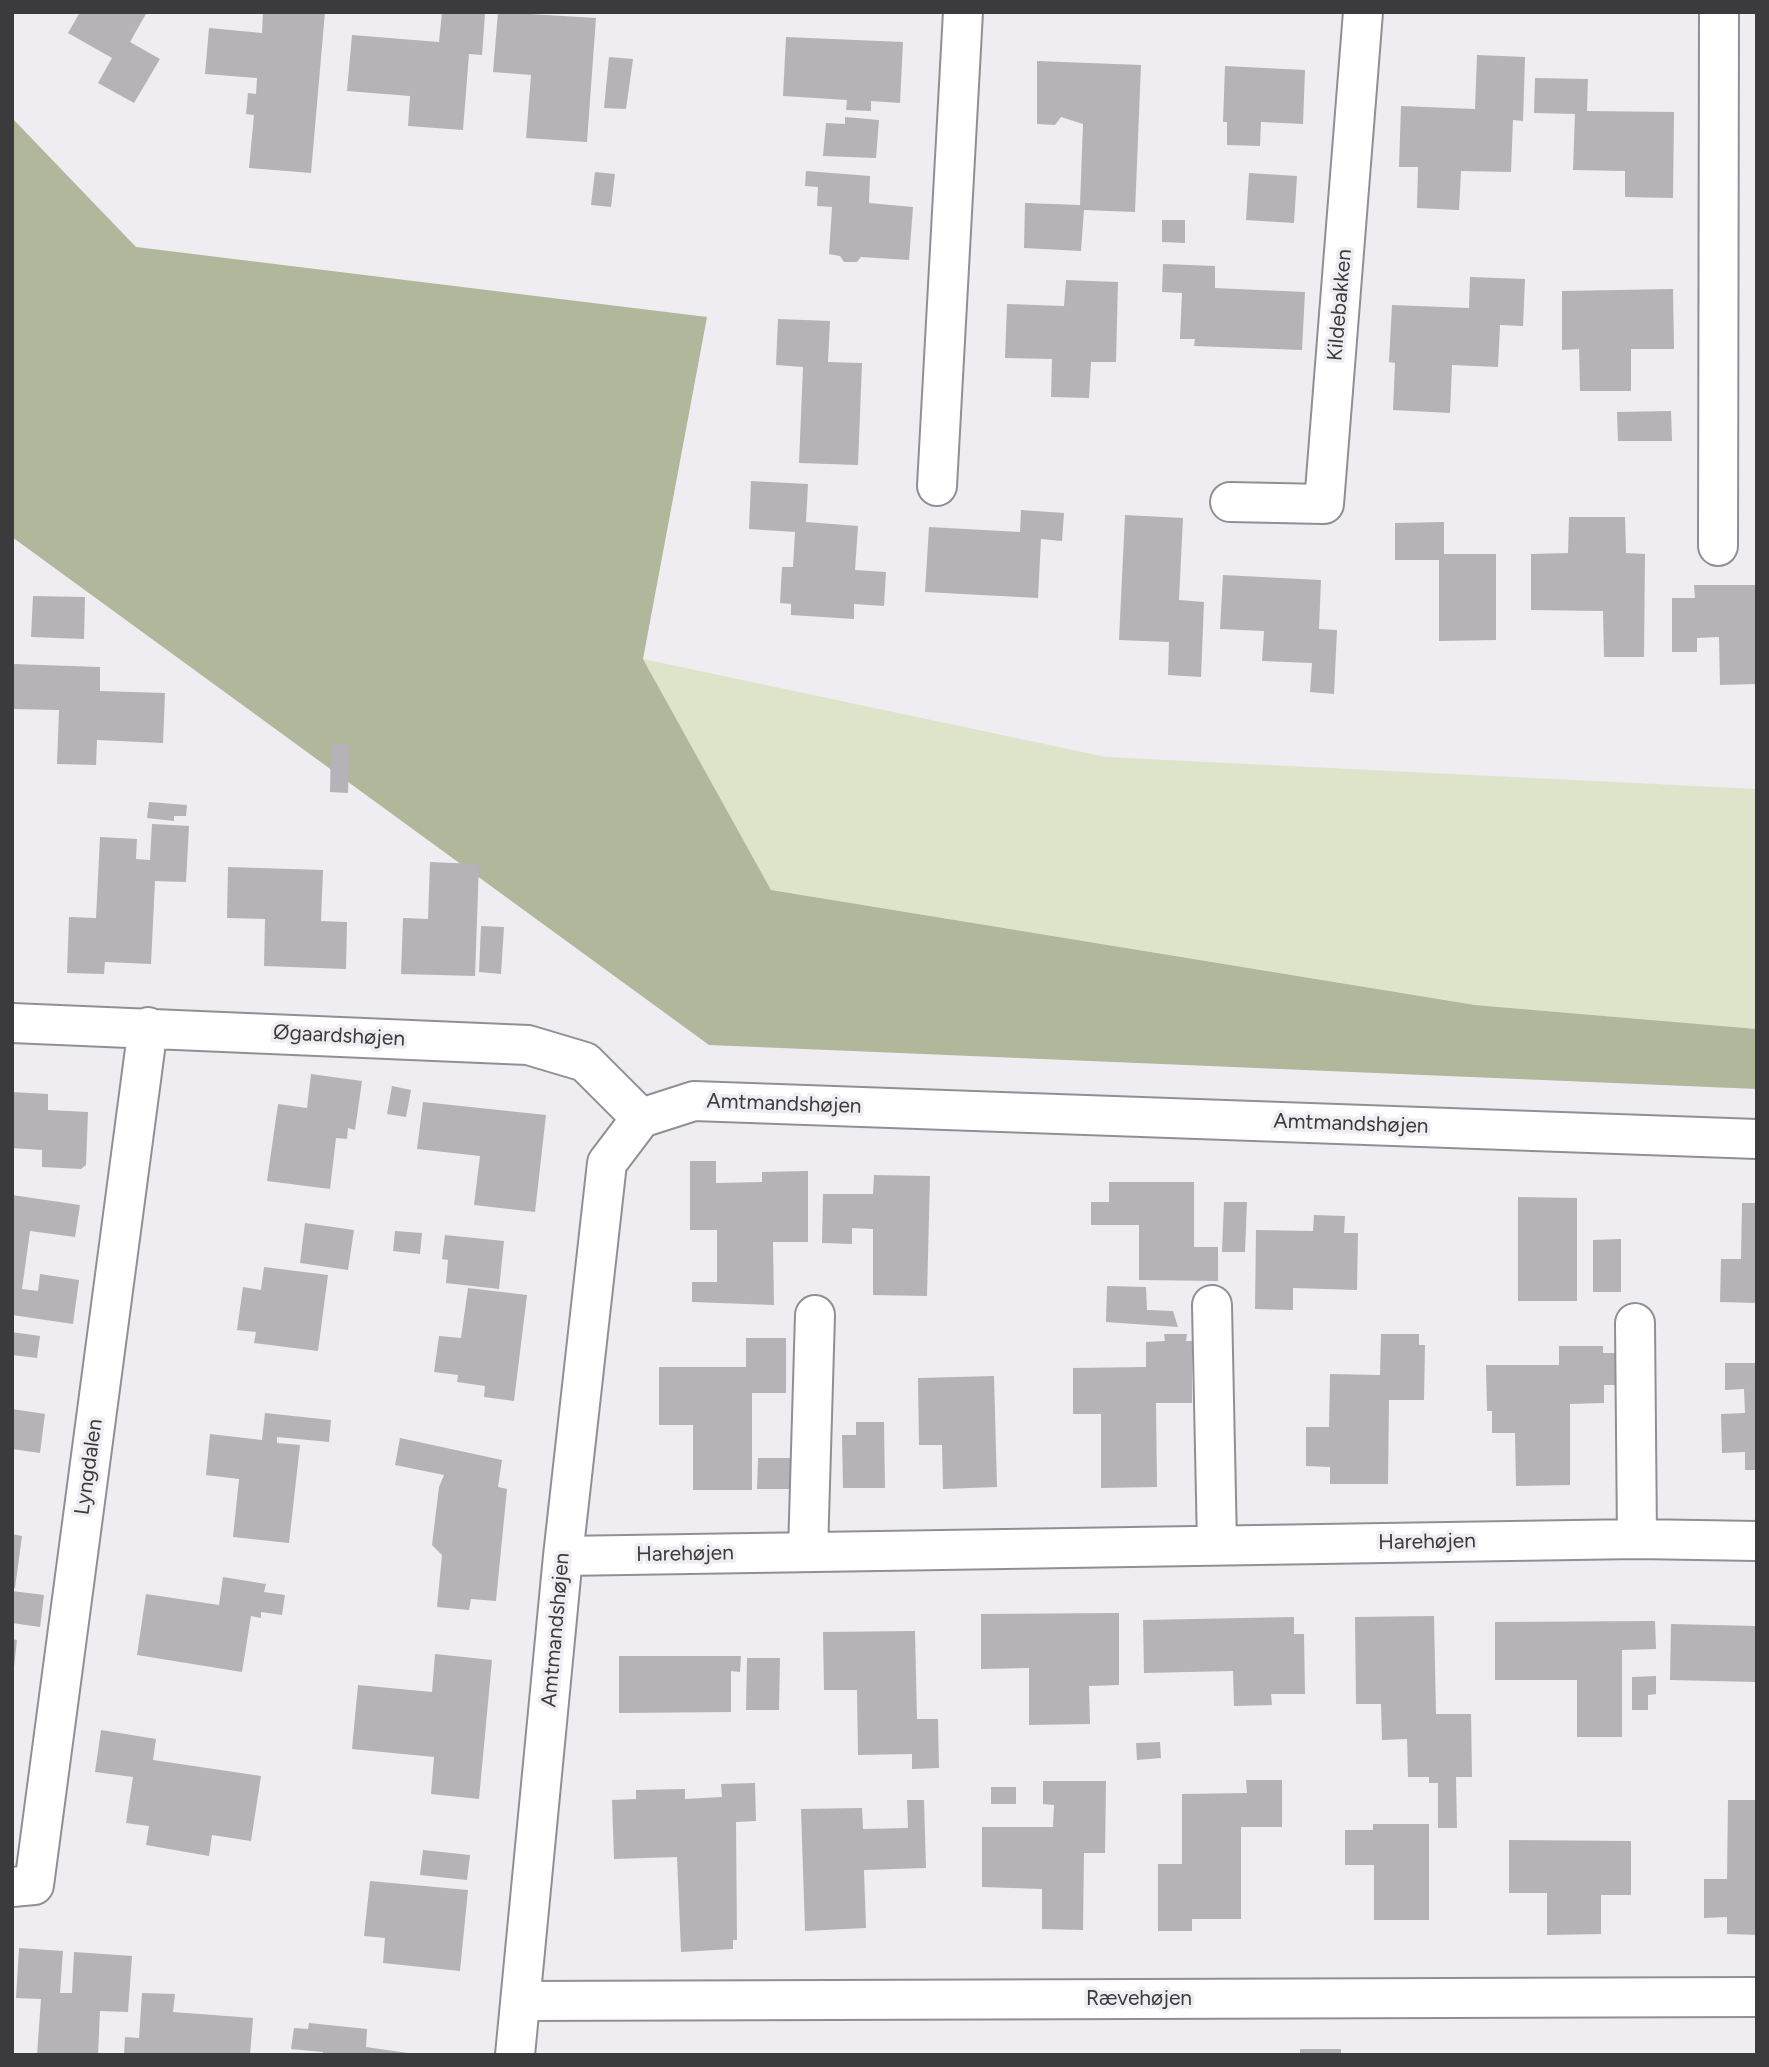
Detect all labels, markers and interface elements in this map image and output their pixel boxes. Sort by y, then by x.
street label: Kildebakken [1323,248,1357,362]
street label: Øgaardshøjen [272,1020,406,1052]
street label: Amtmandshøjen [706,1089,862,1119]
street label: Amtmandshøjen [1273,1109,1429,1139]
street label: Lyngdalen [70,1417,108,1517]
street label: Harehøjen [1378,1529,1476,1555]
street label: Harehøjen [636,1541,734,1567]
street label: Amtmandshøjen [537,1552,575,1708]
street label: Rævehøjen [1086,1986,1192,2012]

